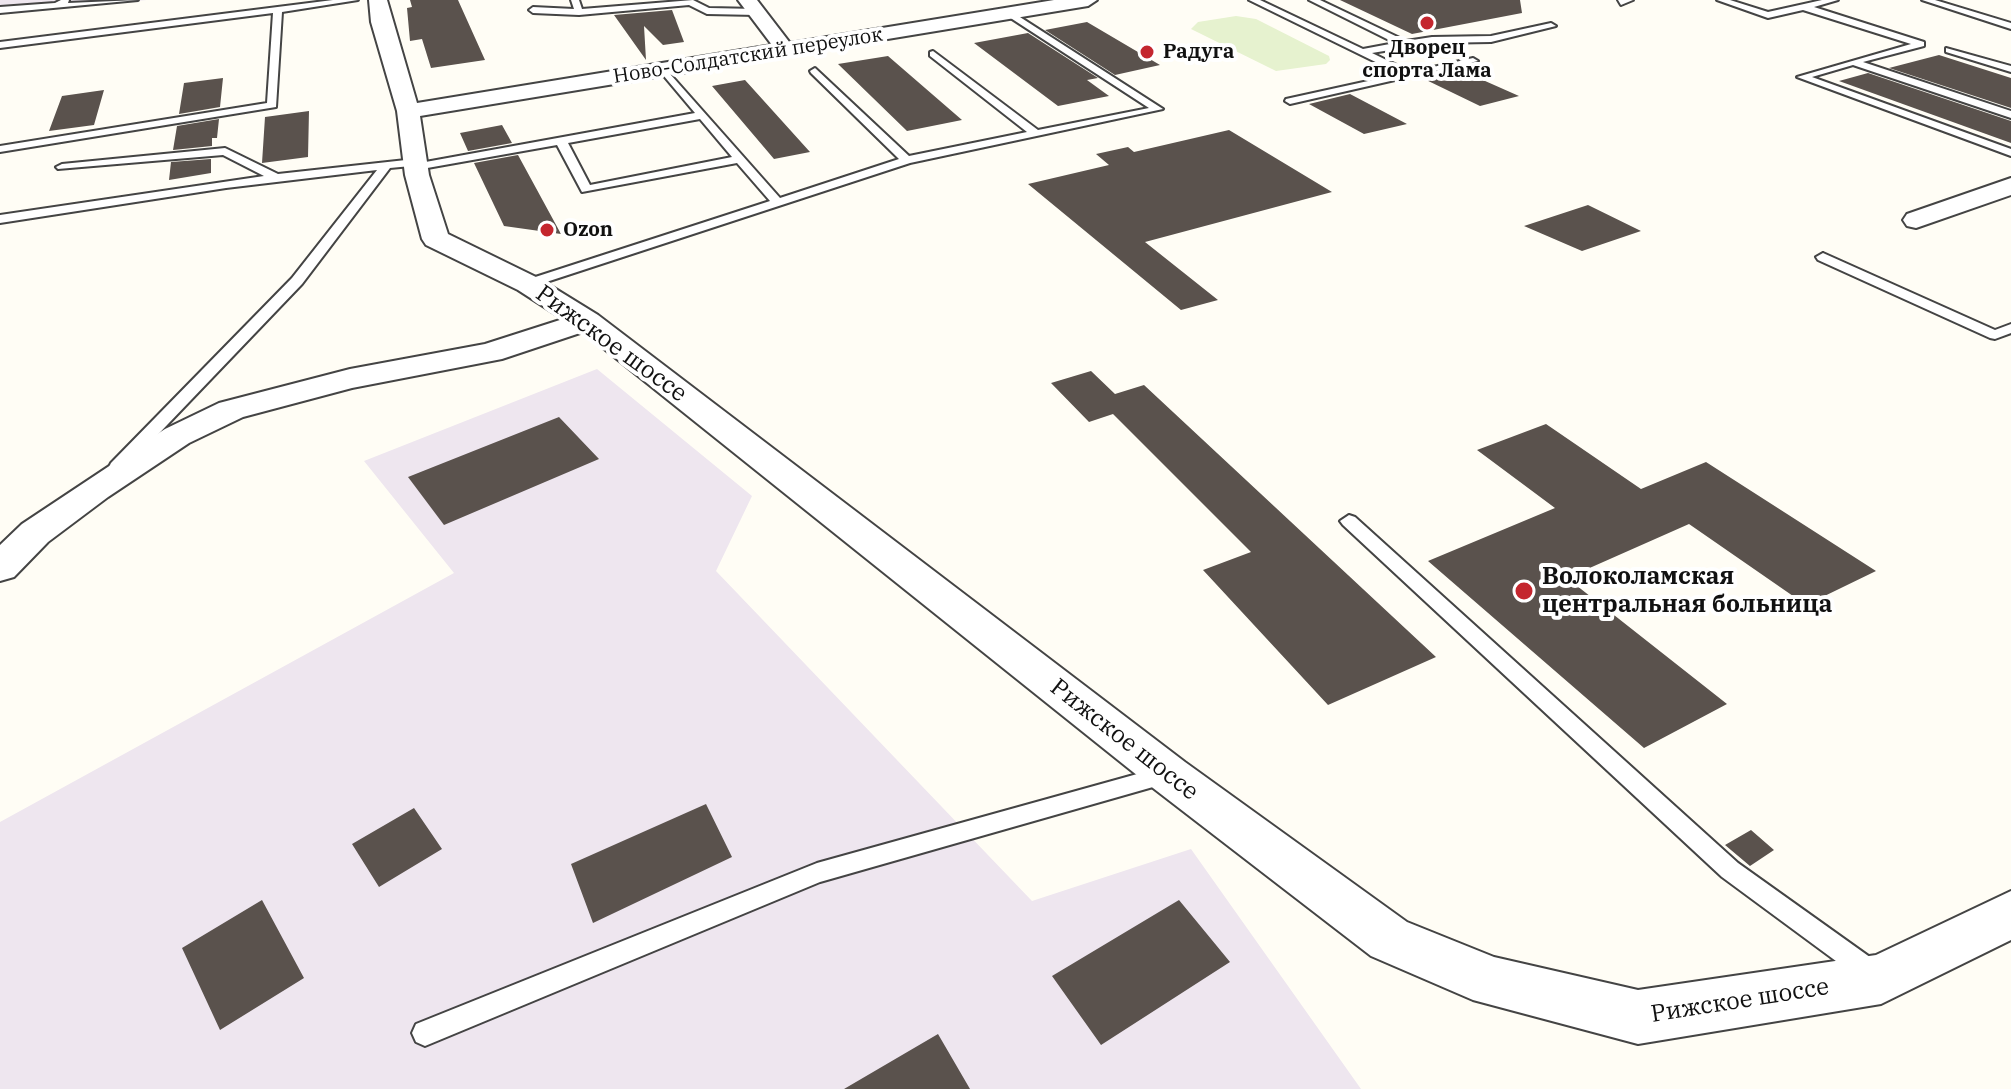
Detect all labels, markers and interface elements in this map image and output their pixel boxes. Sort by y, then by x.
marker: Дворец спорта Лама [1418,14,1436,32]
street label: Ново-Солдатский переулок [612,23,884,89]
place label: Дворец спорта Лама [1362,36,1492,83]
place label: Радуга [1163,40,1234,64]
marker: Радуга [1138,43,1156,61]
place label: Ozon [563,218,613,242]
marker: Ozon [538,221,556,239]
street label: Рижское шоссе [530,279,692,409]
place label: Волоколамская центральная больница [1542,563,1832,619]
marker: Волоколамская центральная больница [1513,580,1535,602]
street label: Рижское шоссе [1044,673,1204,807]
street label: Рижское шоссе [1649,973,1831,1029]

